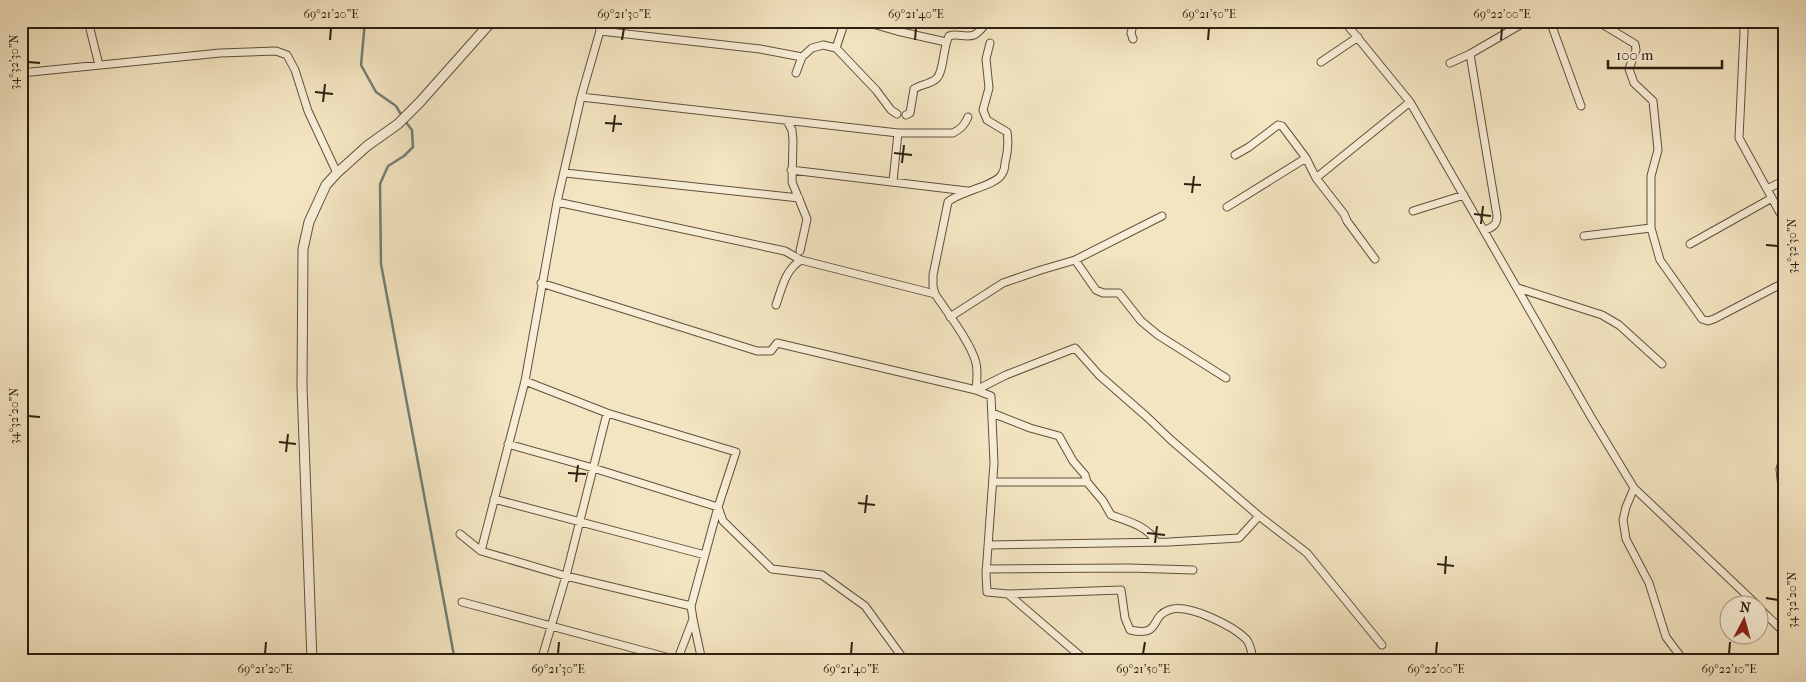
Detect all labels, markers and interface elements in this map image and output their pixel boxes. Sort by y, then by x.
text: 69°21'20"E [304,7,358,21]
text: 69°21'30"E [597,7,651,21]
text: 69°21'40"E [888,7,944,21]
text: 69°21'50"E [1182,7,1236,21]
text: 69°22'00"E [1473,7,1531,21]
text: 34°32'30"N [7,34,21,90]
scale bar [1608,38,1722,70]
text: 100 m [1616,46,1654,64]
text: 34°32'30"N [1785,218,1799,274]
text: 34°32'20"N [7,388,21,444]
text: 34°32'20"N [1785,572,1799,628]
north arrow [1718,594,1768,644]
text: N [1739,599,1752,617]
text: 69°21'20"E [238,662,292,676]
text: 69°21'30"E [531,662,585,676]
text: 69°21'40"E [823,662,879,676]
text: 69°21'50"E [1116,662,1170,676]
text: 69°22'00"E [1407,662,1465,676]
text: 69°22'10"E [1702,662,1756,676]

